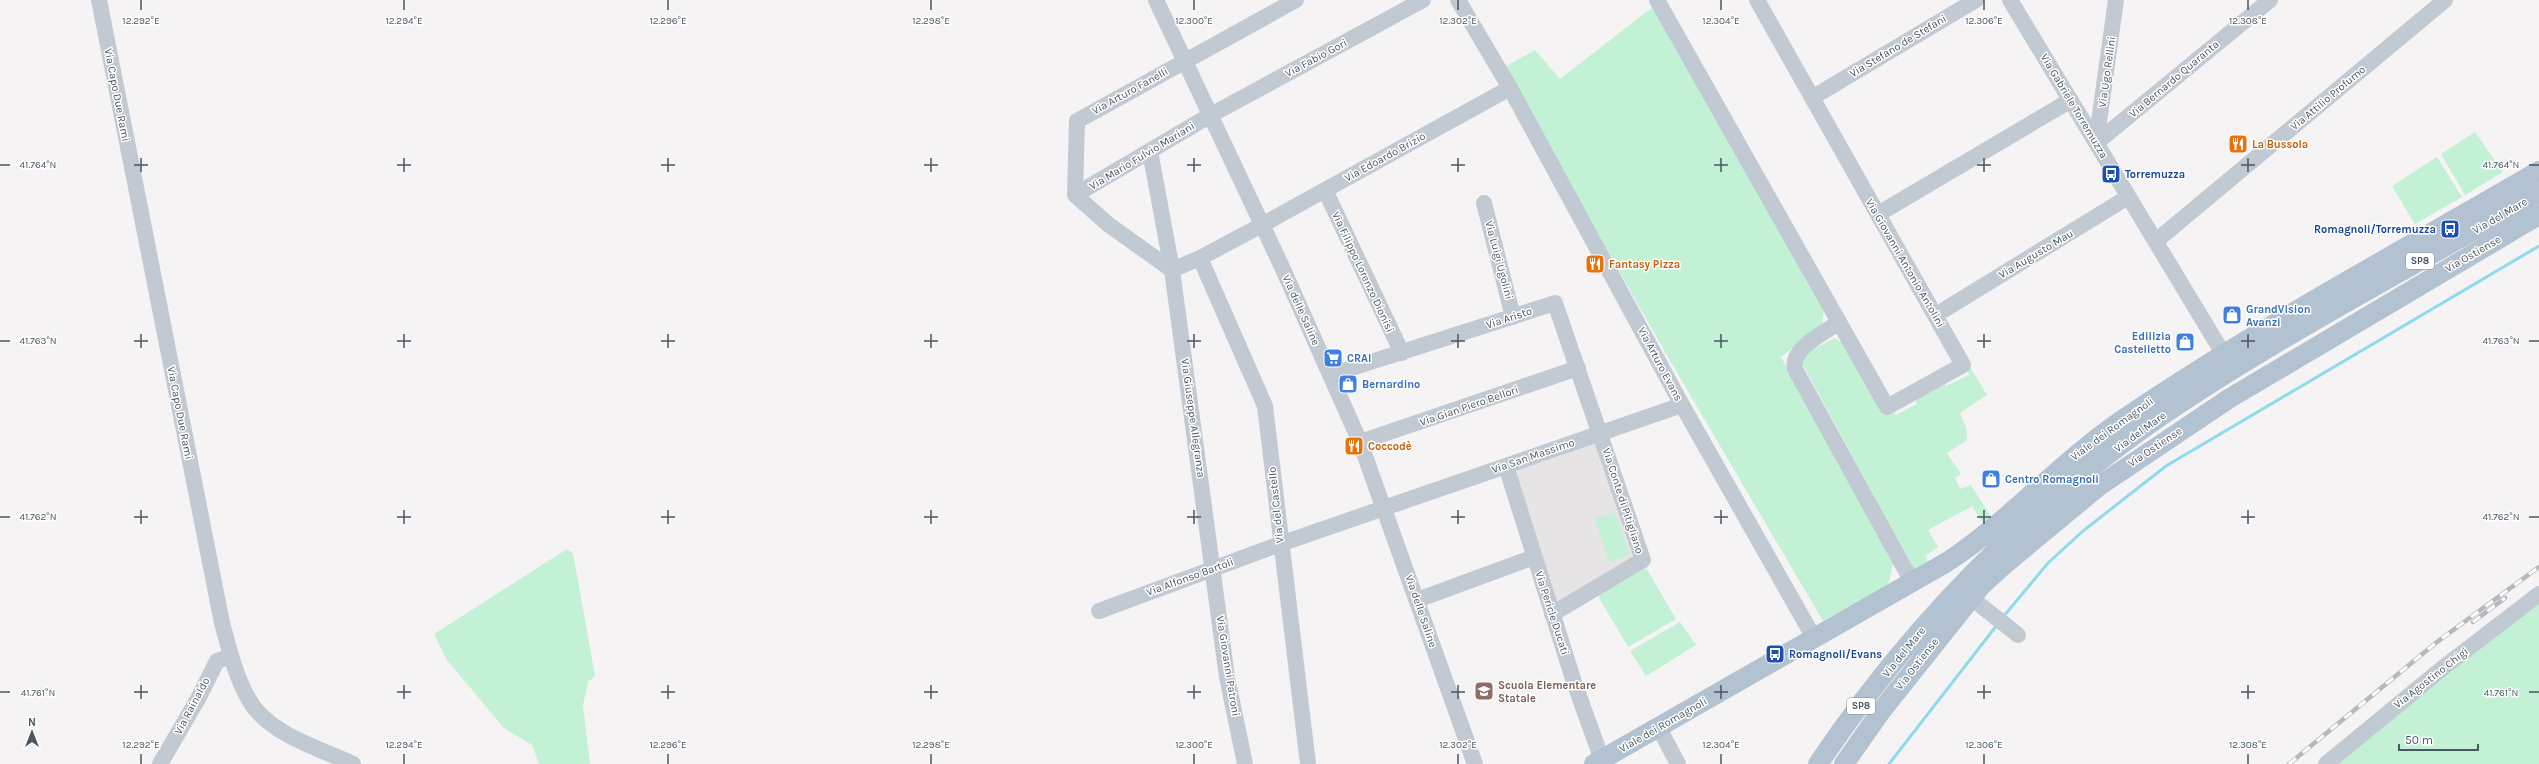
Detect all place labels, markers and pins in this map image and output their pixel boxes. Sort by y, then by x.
restaurant icon: La Bussola [2227,133,2249,155]
place label: La Bussola [2252,138,2308,151]
bus stop icon: Torremuzza [2100,163,2122,185]
place label: Torremuzza [2125,168,2185,181]
bus stop icon: Romagnoli/Torremuzza [2439,218,2461,240]
place label: Romagnoli/Torremuzza [2314,223,2436,236]
restaurant icon: Fantasy Pizza [1584,253,1606,275]
place label: Fantasy Pizza [1609,258,1680,271]
place label: GrandVision Avanzi [2246,303,2311,329]
shop icon: GrandVision Avanzi [2221,304,2243,326]
place label: Edilizia Castelletto [2114,330,2171,356]
shop icon: Edilizia Castelletto [2174,331,2196,353]
supermarket icon: CRAI [1322,347,1344,369]
place label: CRAI [1347,352,1371,365]
shop icon: Bernardino [1337,373,1359,395]
place label: Bernardino [1362,378,1420,391]
restaurant icon: Coccodè [1343,435,1365,457]
place label: Coccodè [1368,440,1412,453]
shop icon: Centro Romagnoli [1980,468,2002,490]
place label: Centro Romagnoli [2005,473,2099,486]
bus stop icon: Romagnoli/Evans [1764,643,1786,665]
place label: Romagnoli/Evans [1789,648,1882,661]
place label: Scuola Elementare Statale [1498,679,1596,705]
school or university icon: Scuola Elementare Statale [1473,680,1495,702]

